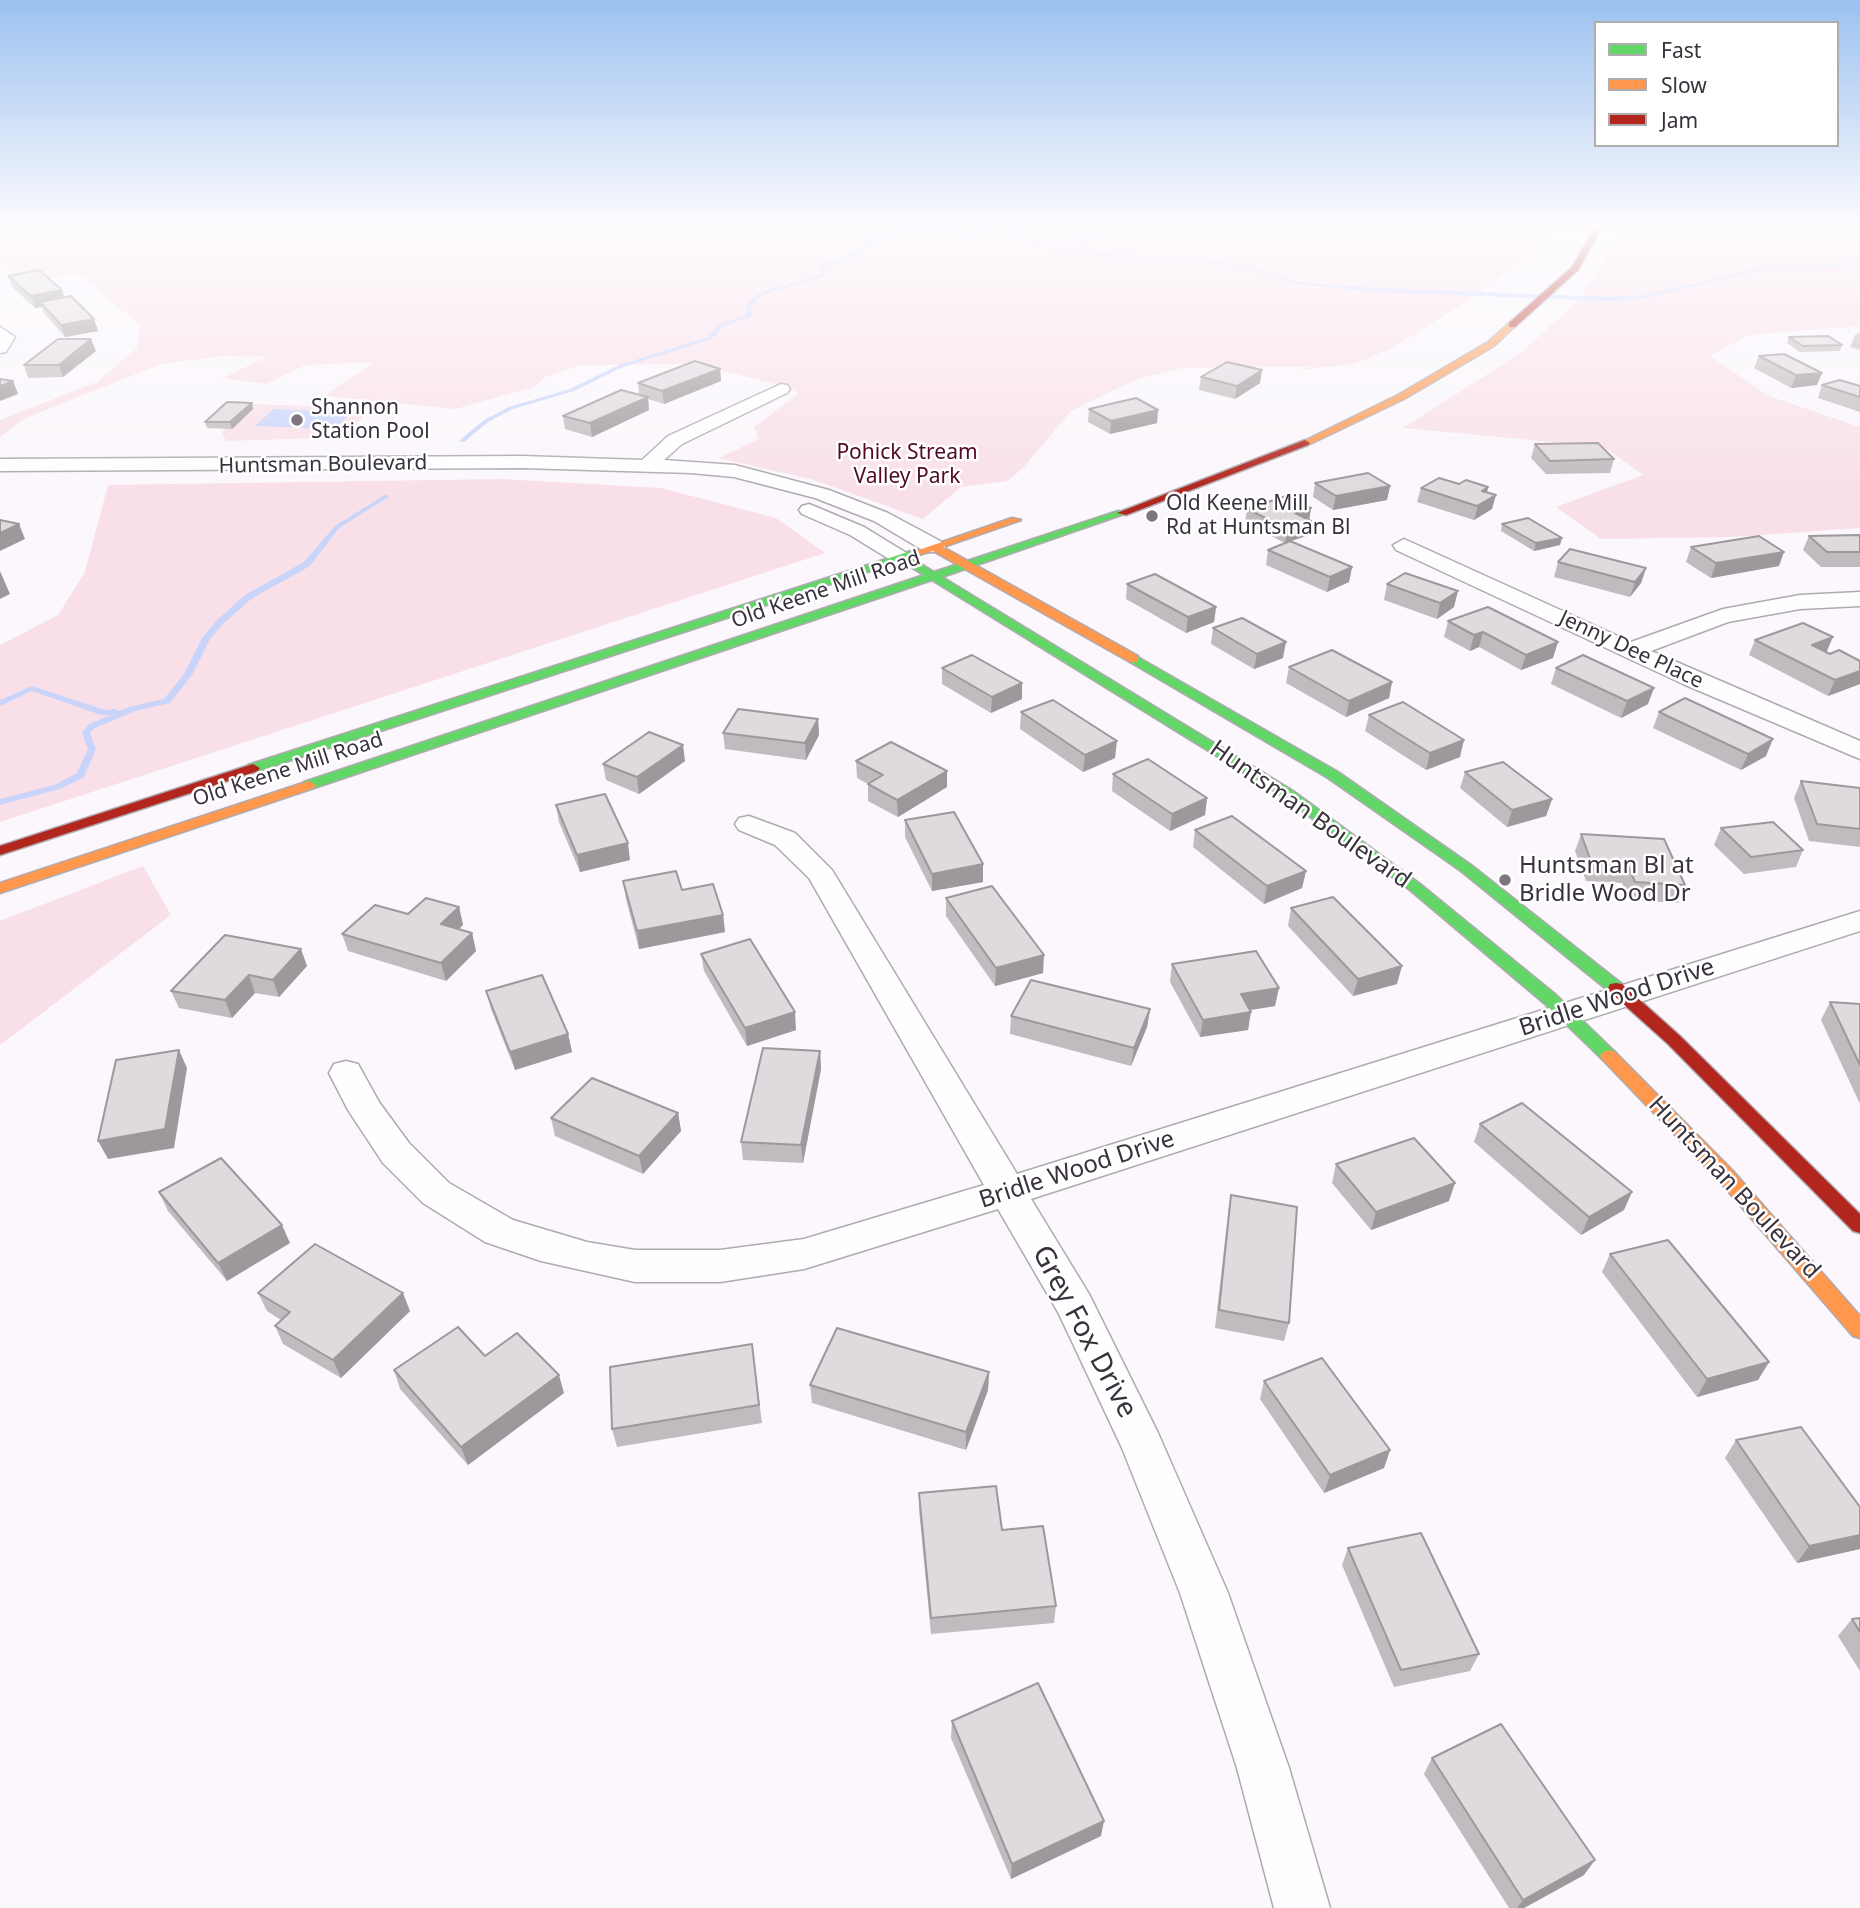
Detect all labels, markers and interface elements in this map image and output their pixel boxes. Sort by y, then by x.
legend [1594,21,1839,147]
text: Fast [1661,36,1701,64]
text: Slow [1661,71,1707,99]
text: Jam [1661,106,1698,134]
place label: Shannon Station Pool [311,395,430,445]
marker: Shannon Station Pool [289,412,305,428]
park label: Pohick Stream Valley Park [836,440,978,490]
street label: Huntsman Boulevard [218,451,428,479]
place label: Old Keene Mill Rd at Huntsman Bl [1166,491,1350,541]
marker: Old Keene Mill Rd at Huntsman Bl [1144,508,1160,524]
street label: Old Keene Mill Road [728,546,924,634]
street label: Jenny Dee Place [1555,606,1707,694]
street label: Old Keene Mill Road [190,727,386,813]
street label: Huntsman Boulevard [1204,735,1416,895]
place label: Huntsman Bl at Bridle Wood Dr [1519,852,1694,908]
marker: Huntsman Bl at Bridle Wood Dr [1497,872,1513,888]
street label: Bridle Wood Drive [1516,953,1718,1043]
street label: Huntsman Boulevard [1642,1091,1826,1285]
street label: Bridle Wood Drive [976,1125,1178,1215]
street label: Grey Fox Drive [1024,1240,1144,1424]

